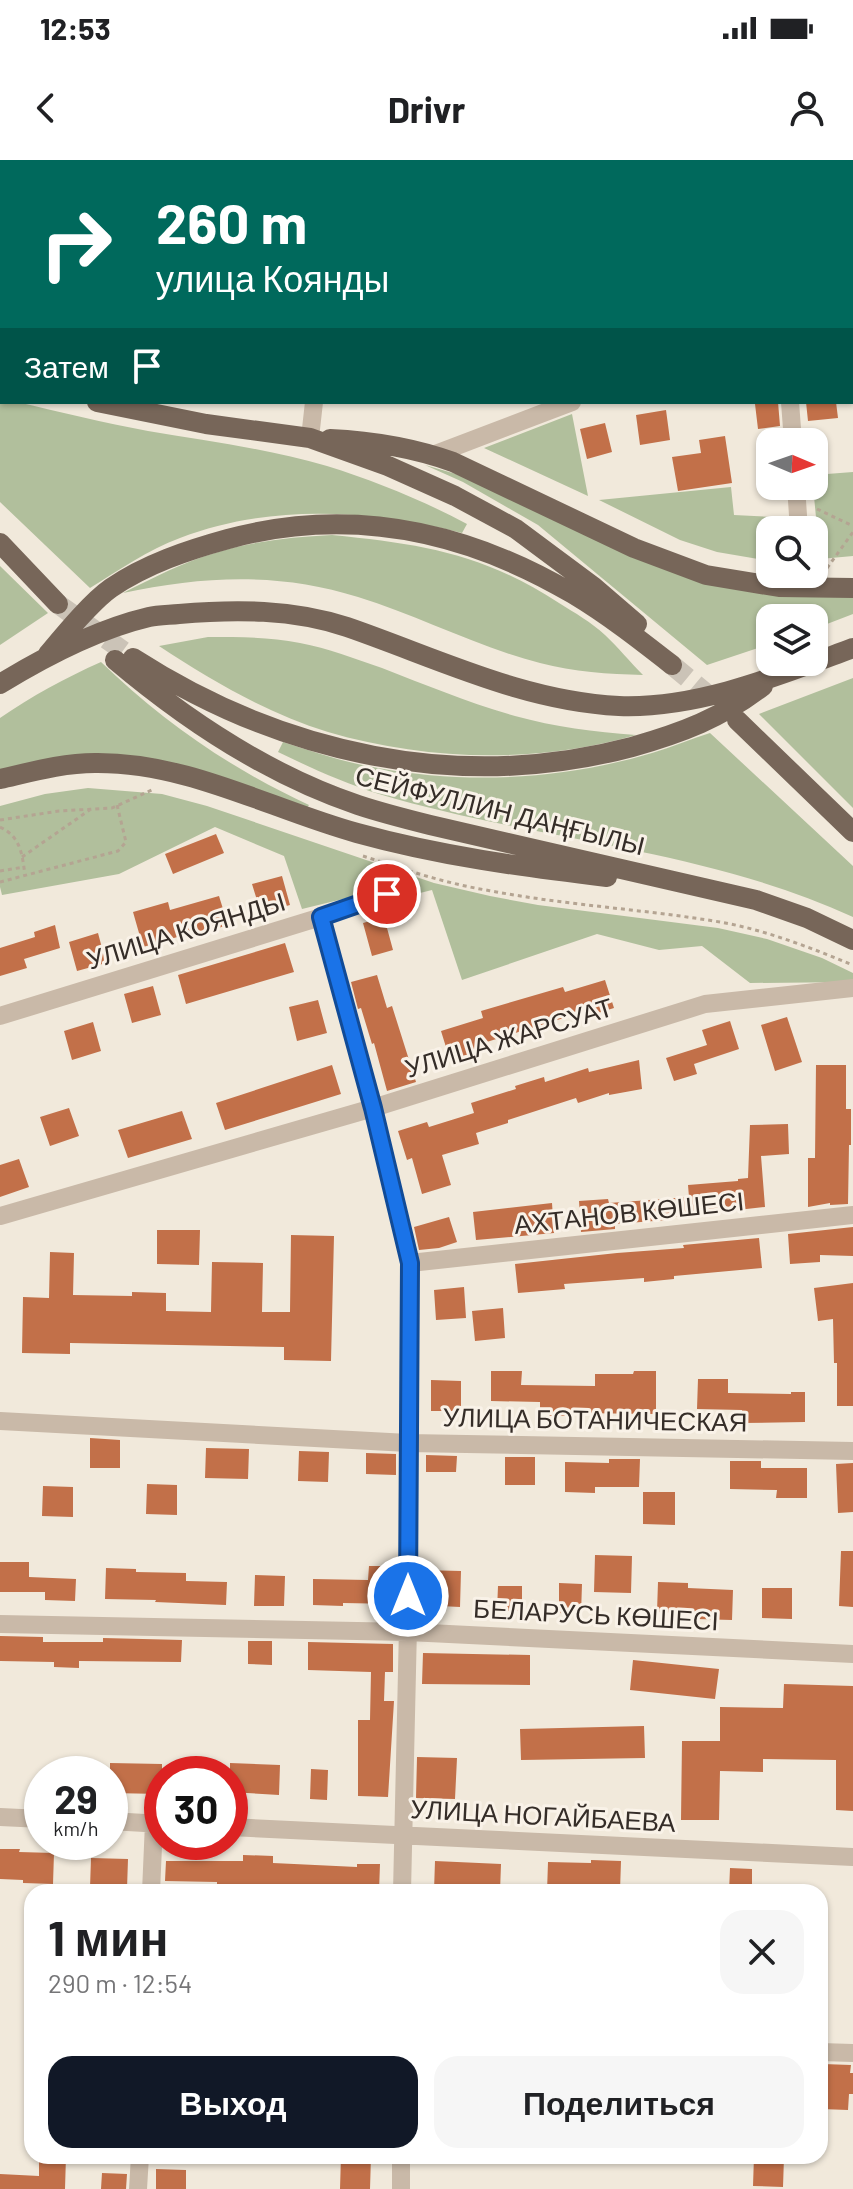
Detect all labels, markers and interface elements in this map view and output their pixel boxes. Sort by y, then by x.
text: 12:53 [40,10,111,46]
icon: back [24,86,68,130]
icon: person [785,86,829,130]
text: Drivr [388,87,465,130]
text: 260 m [156,188,307,255]
icon: right [24,192,128,296]
text: улица Коянды [156,256,389,299]
icon: arrive [125,344,169,388]
text: Затем [24,348,109,384]
north arrow [756,428,828,500]
map controls [756,428,828,676]
button: search [756,516,828,588]
button: layers [756,604,828,676]
street label: СЕЙФУЛЛИН ДАҢҒЫЛЫ [353,759,648,860]
pin [353,860,421,928]
icon: arrive [365,872,409,916]
street label: УЛИЦА КОЯНДЫ [83,885,289,974]
street label: УЛИЦА ЖАРСУАТ [401,990,616,1083]
street label: АХТАНОВ КӨШЕСІ [512,1184,745,1239]
street label: УЛИЦА БОТАНИЧЕСКАЯ [442,1400,748,1437]
position arrow [366,1554,450,1638]
street label: БЕЛАРУСЬ КӨШЕСІ [473,1592,720,1635]
speed limit sign: 30 [144,1756,248,1860]
text: 29 [54,1774,98,1822]
street label: УЛИЦА НОГАЙБАЕВА [410,1792,677,1837]
text: km/h [53,1816,99,1840]
text: 1 мин [48,1908,169,1966]
button: close [720,1910,804,1994]
text: 290 m · 12:54 [48,1967,192,1998]
button: Выход [48,2056,418,2148]
button: Поделиться [434,2056,804,2148]

